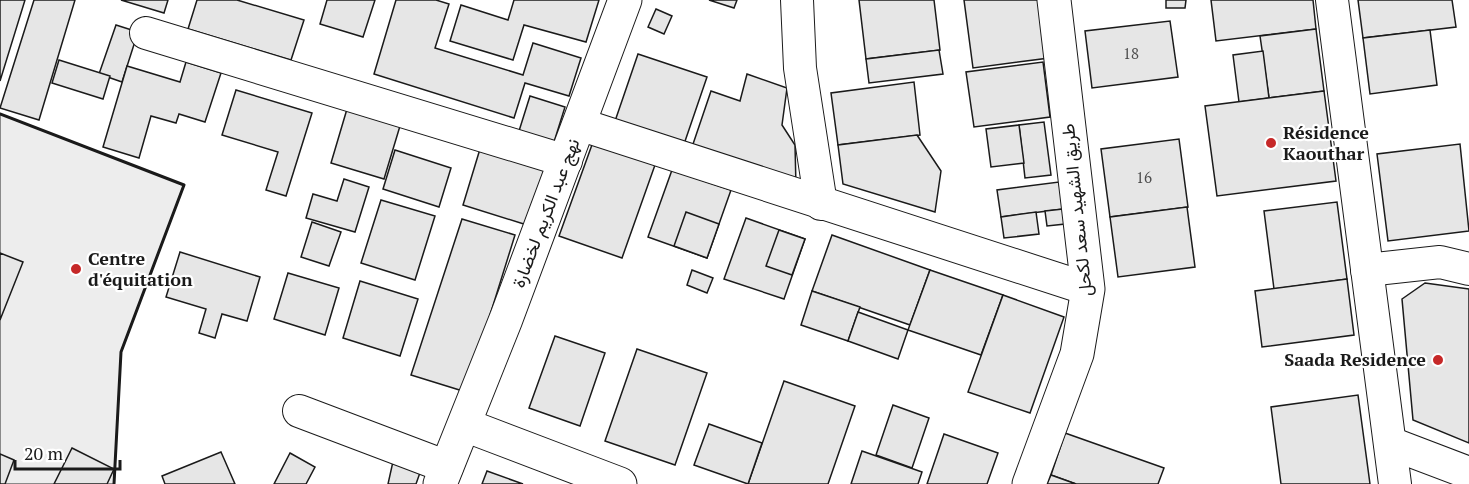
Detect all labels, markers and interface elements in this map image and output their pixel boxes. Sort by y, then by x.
house number: 18 [1123,43,1139,63]
place label: Résidence Kaouthar [1283,120,1369,165]
street label: طريق الشهيد سعد لكحل [1055,122,1097,298]
street label: نهج عبد الكريم لخضارة [506,135,586,291]
marker: Résidence Kaouthar [1264,136,1278,150]
house number: 16 [1136,167,1152,187]
place label: Centre d'équitation [88,246,193,291]
marker: Centre d'équitation [69,262,83,276]
place label: Saada Residence [1284,347,1426,371]
marker: Saada Residence [1431,353,1445,367]
scale bar [15,433,120,471]
text: 20 m [24,441,64,465]

